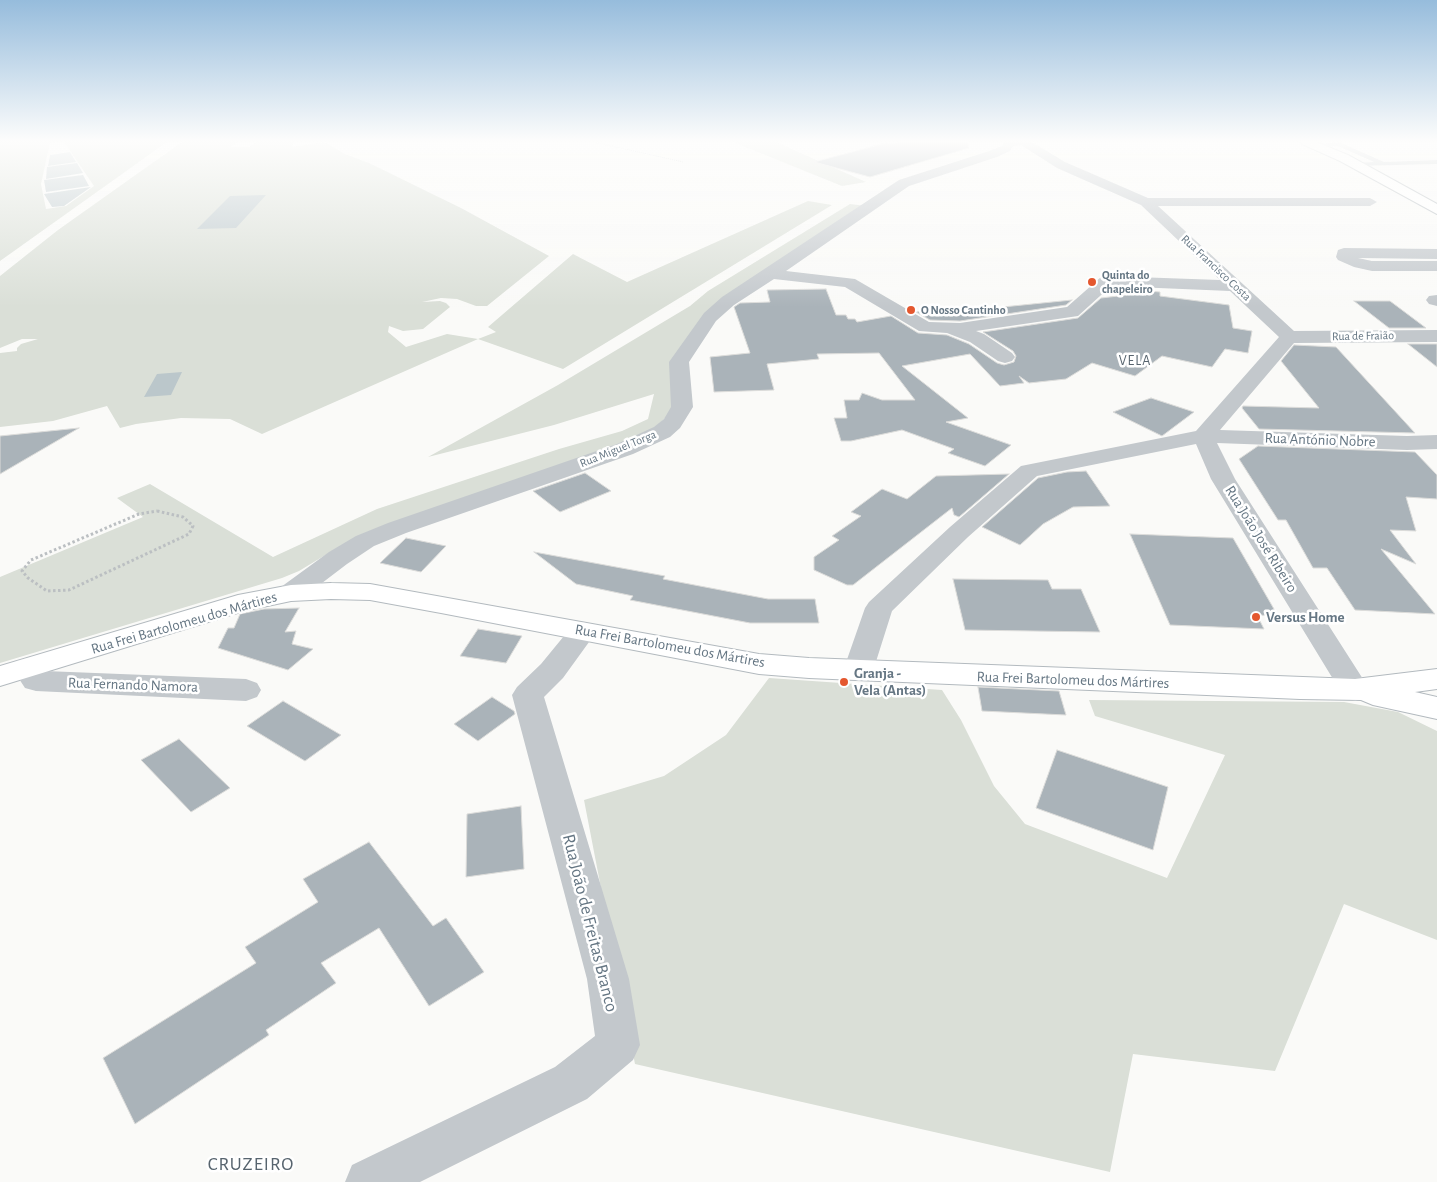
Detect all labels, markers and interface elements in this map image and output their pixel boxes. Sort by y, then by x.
street label: Rua Francisco Costa [1178,232,1254,304]
place label: Quinta do chapeleiro [1102,268,1153,296]
marker: Quinta do chapeleiro [1086,276,1098,288]
place label: O Nosso Cantinho [921,303,1006,317]
marker: O Nosso Cantinho [905,304,917,316]
street label: Rua de Fraião [1332,328,1394,344]
district label: VELA [1118,353,1152,369]
street label: Rua Miguel Torga [578,427,658,471]
street label: Rua António Nobre [1264,429,1376,451]
street label: Rua João José Ribeiro [1221,482,1301,596]
street label: Rua Frei Bartolomeu dos Mártires [89,588,279,658]
place label: Versus Home [1266,608,1345,626]
marker: Versus Home [1250,611,1262,623]
street label: Rua Frei Bartolomeu dos Mártires [574,620,766,672]
place label: Granja - Vela (Antas) [854,664,926,699]
street label: Rua Frei Bartolomeu dos Mártires [976,668,1170,692]
street label: Rua Fernando Namora [68,674,198,696]
marker: Granja - Vela (Antas) [838,676,850,688]
street label: Rua João de Freitas Branco [557,832,623,1014]
district label: CRUZEIRO [207,1153,295,1175]

